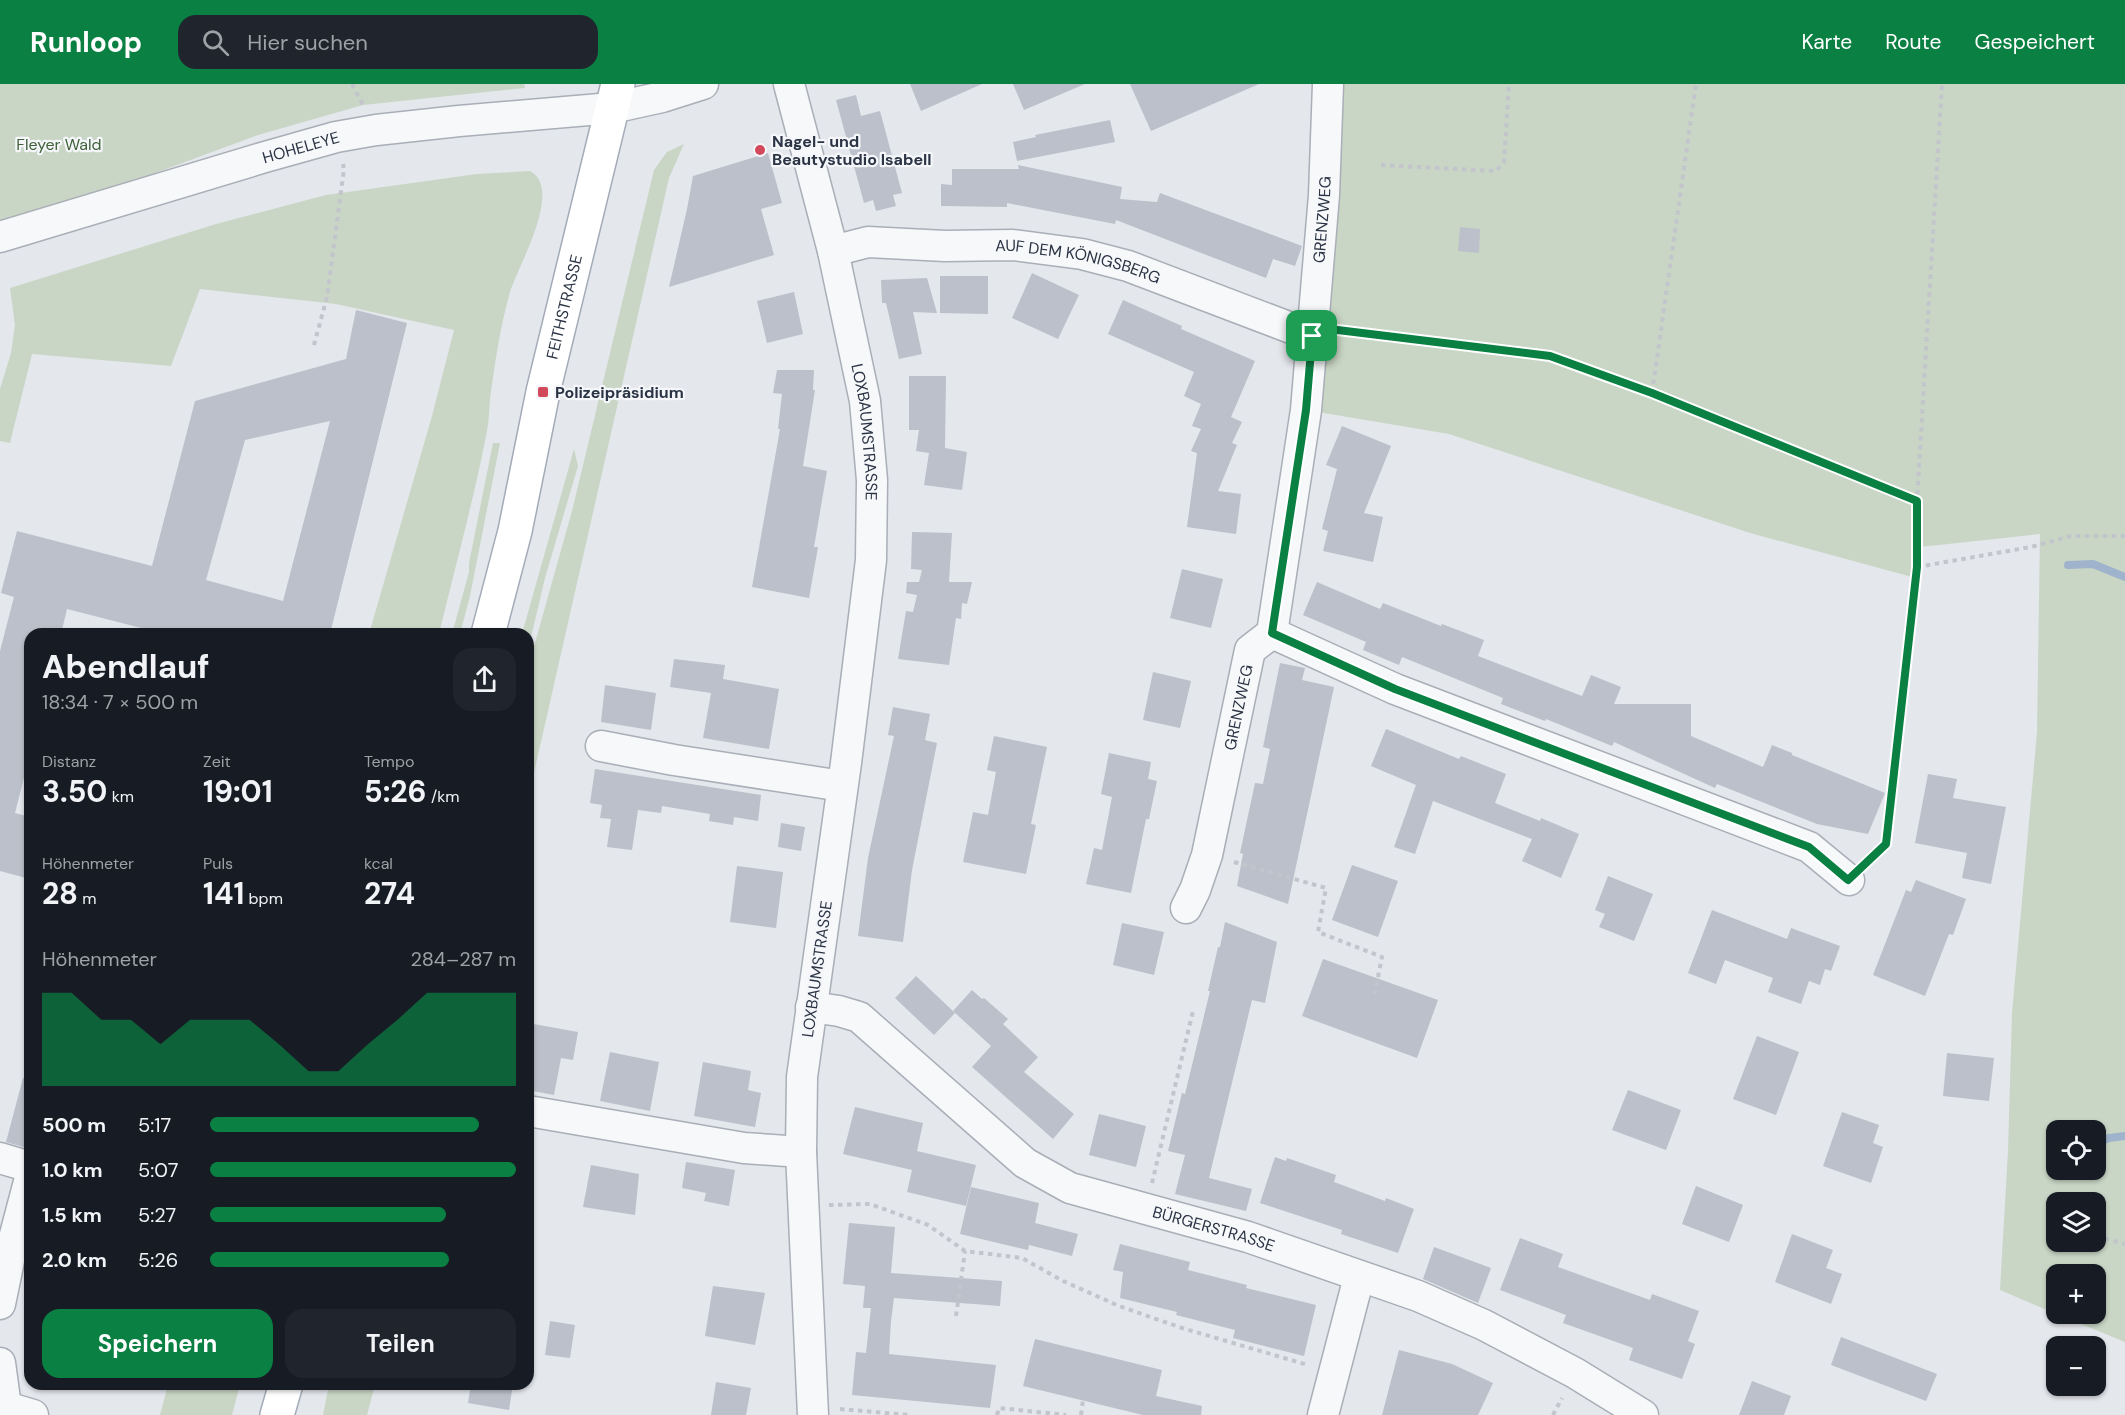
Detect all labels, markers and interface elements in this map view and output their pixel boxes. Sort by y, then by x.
search box [178,15,598,69]
text: Runloop [30,24,142,61]
icon: search [199,26,232,59]
text: Hier suchen [247,28,368,57]
text: Karte [1801,28,1852,56]
text: Route [1885,28,1941,56]
text: Gespeichert [1974,28,2095,56]
street label: HOHELEYE [260,126,342,168]
place label: Nagel- und Beautystudio Isabell [772,131,932,170]
park label: Fleyer Wald [16,134,102,155]
marker: Nagel- und Beautystudio Isabell [753,143,767,157]
street label: GRENZWEG [1308,176,1335,264]
street label: AUF DEM KÖNIGSBERG [995,234,1164,288]
street label: FEITHSTRASSE [541,252,587,361]
pin [1286,310,1337,361]
icon: arrive [1295,319,1328,352]
street label: LOXBAUMSTRASSE [847,362,883,501]
place label: Polizeipräsidium [555,382,684,403]
marker: Polizeipräsidium [536,385,550,399]
text: Abendlauf [42,645,210,688]
button: share [453,648,516,711]
street label: GRENZWEG [1219,663,1257,752]
text: 18:34 · 7 × 500 m [42,689,198,715]
text: Distanz [42,751,96,772]
text: Zeit [203,751,231,772]
text: Tempo [364,751,414,772]
text: 3.50 [42,772,107,811]
text: 19:01 [203,772,273,811]
text: 5:26 [364,772,427,811]
text: km [107,786,134,807]
text: /km [427,786,459,807]
text: Höhenmeter [42,853,134,874]
text: Puls [203,853,233,874]
text: kcal [364,853,393,874]
text: 28 [42,874,78,913]
text: 141 [203,874,244,913]
text: 274 [364,874,415,913]
text: m [78,888,97,909]
text: bpm [244,888,283,909]
street label: LOXBAUMSTRASSE [797,899,837,1039]
text: Höhenmeter [42,946,157,972]
text: 284–287 m [411,946,516,972]
text: 500 m [42,1112,106,1138]
text: 5:17 [138,1112,171,1138]
map controls [2046,1120,2106,1396]
button: locate [2046,1120,2106,1180]
text: 1.0 km [42,1157,103,1183]
text: 5:07 [138,1157,178,1183]
button: layers [2046,1192,2106,1252]
street label: BÜRGERSTRASSE [1150,1201,1278,1256]
text: 1.5 km [42,1202,102,1228]
text: 5:27 [138,1202,176,1228]
text: 2.0 km [42,1247,107,1273]
text: 5:26 [138,1247,178,1273]
button: + [2046,1264,2106,1324]
button: Speichern [42,1309,273,1378]
button: Teilen [285,1309,516,1378]
button: − [2046,1336,2106,1396]

